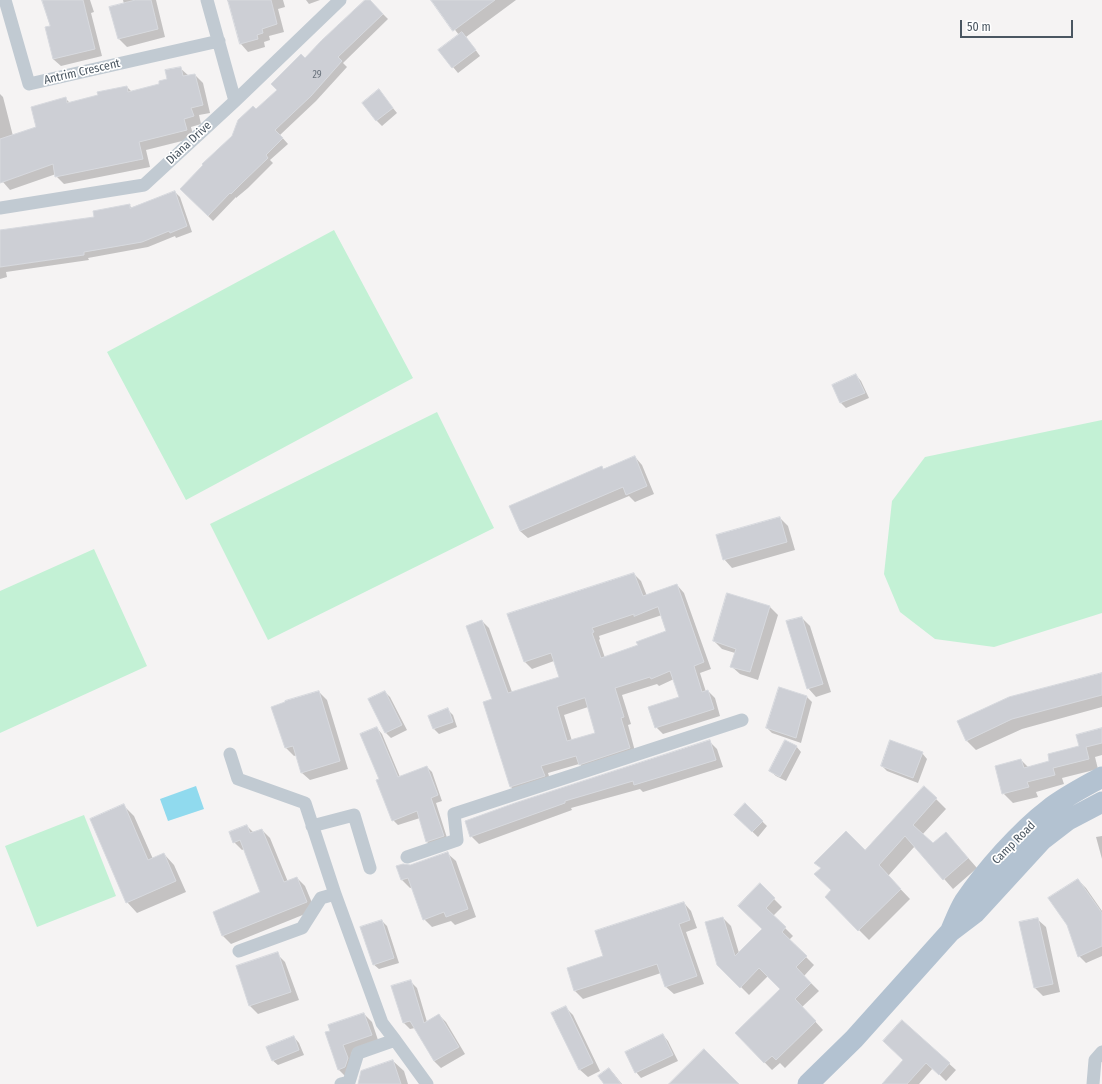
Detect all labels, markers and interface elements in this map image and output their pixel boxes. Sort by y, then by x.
scale bar [962,12,1075,38]
text: 50 m [967,20,991,34]
street label: Antrim Crescent [43,56,121,88]
house number: 29 [312,69,322,81]
street label: Diana Drive [164,119,214,167]
street label: Camp Road [989,818,1039,868]

